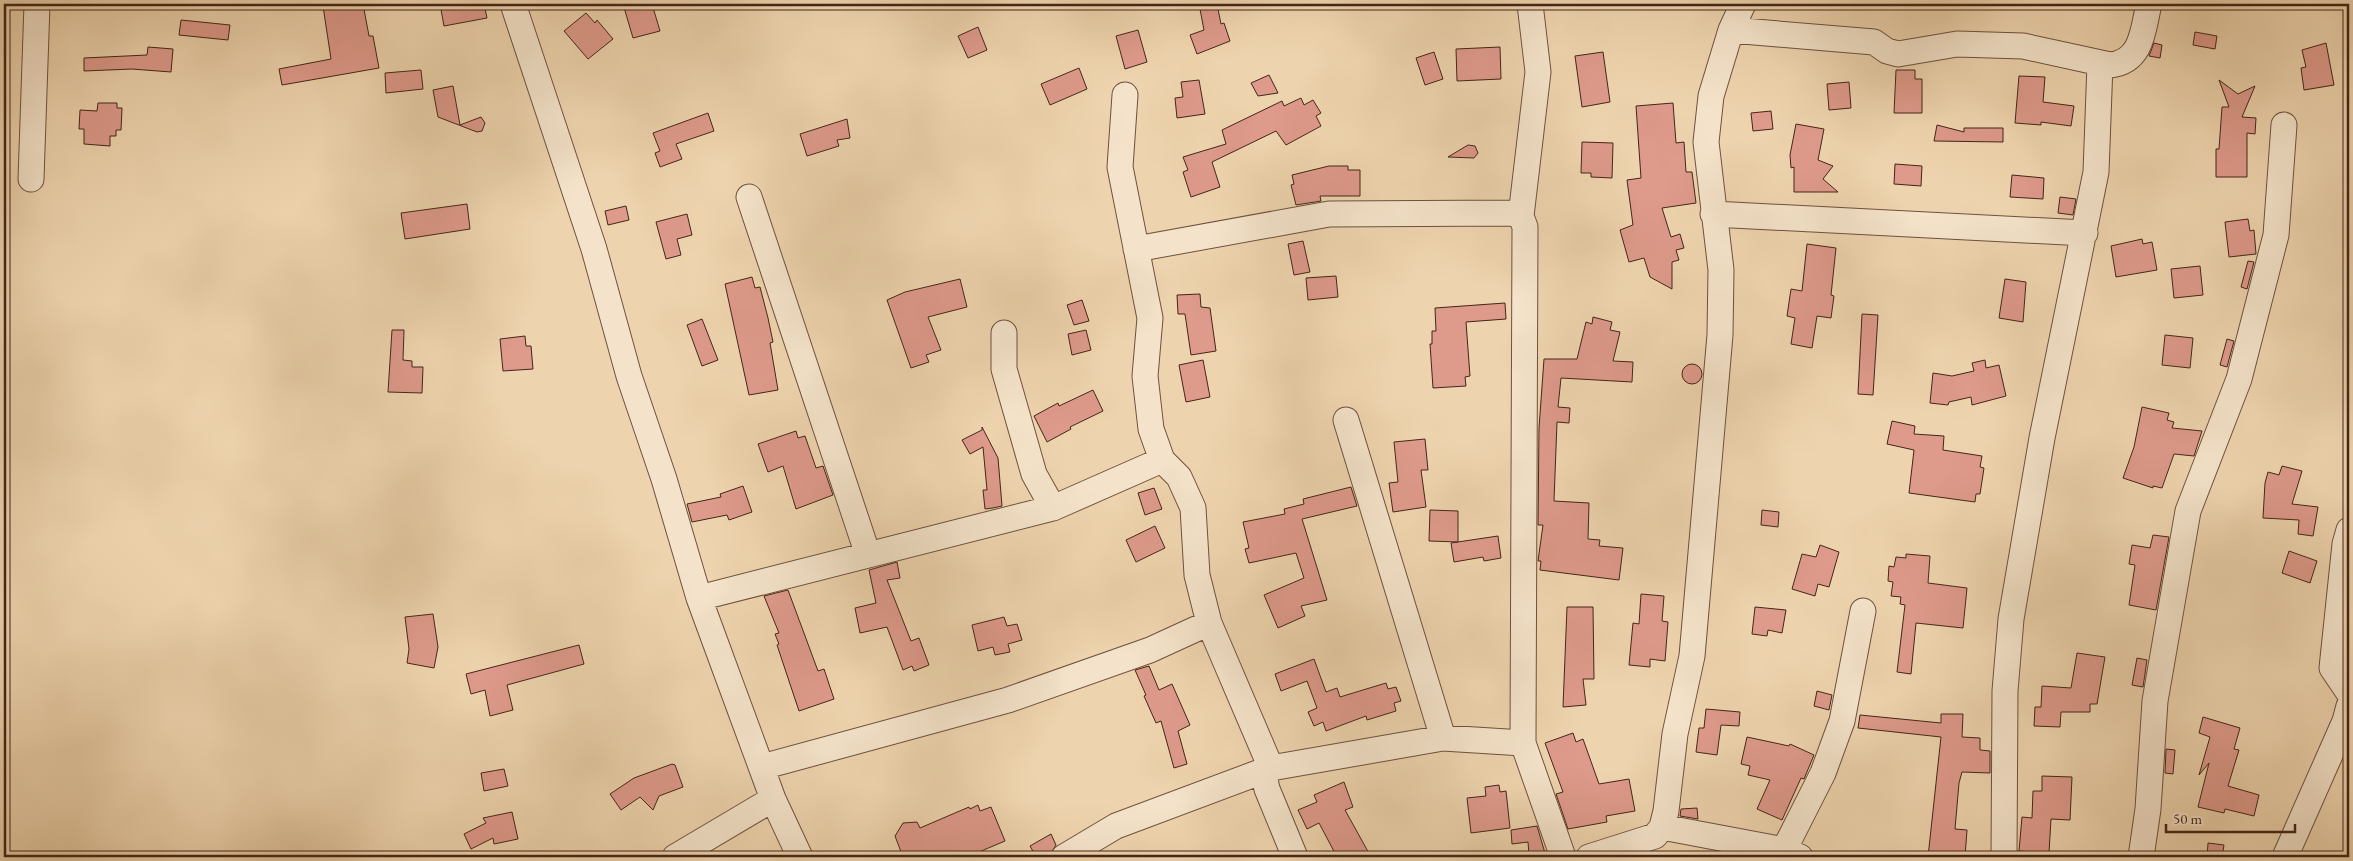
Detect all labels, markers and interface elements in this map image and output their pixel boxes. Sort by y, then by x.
scale bar [2166,801,2294,833]
text: 50 m [2173,809,2202,828]

